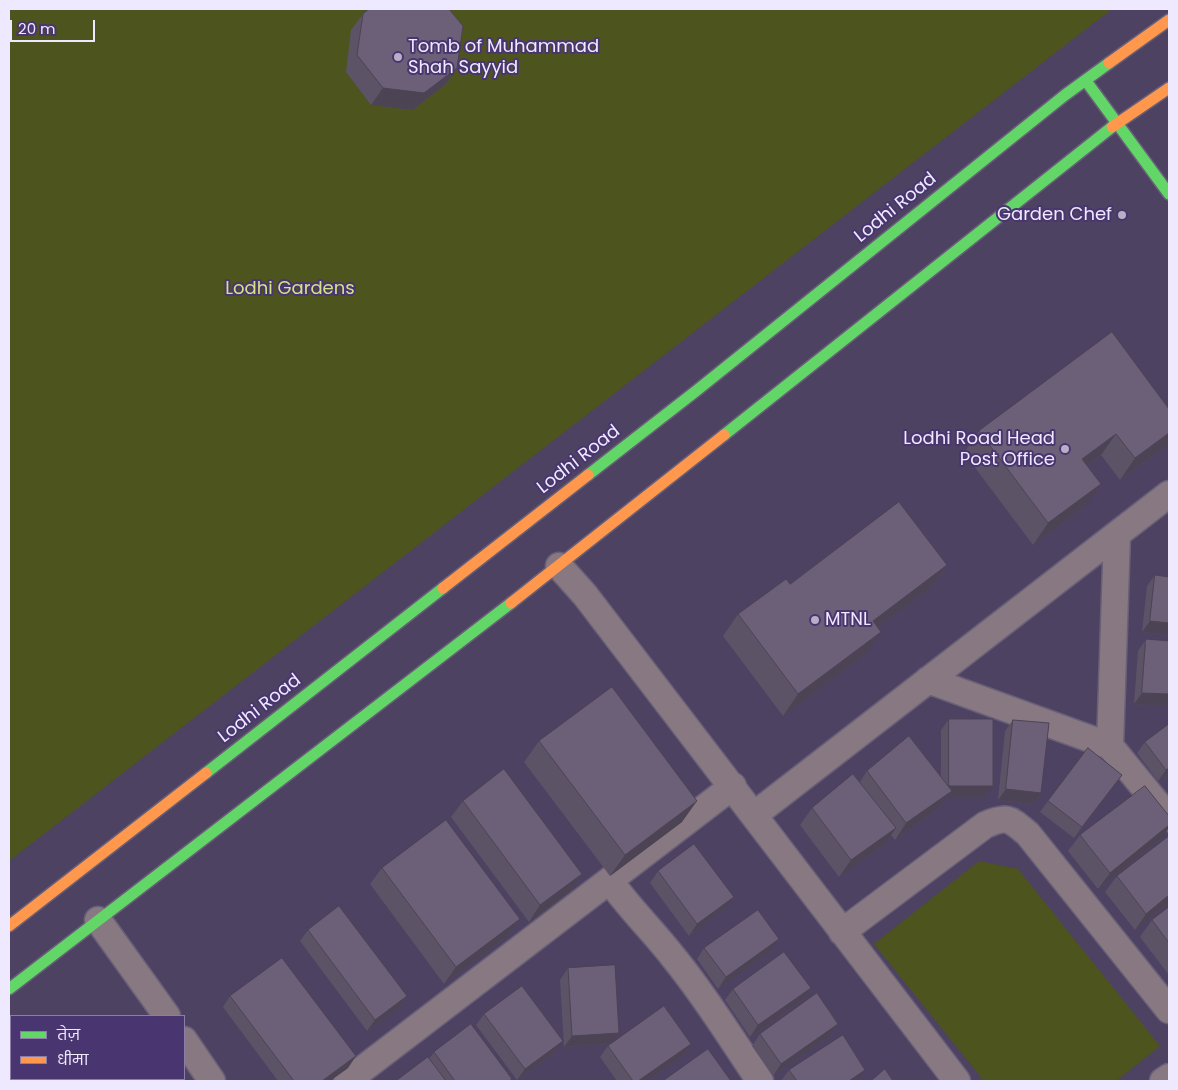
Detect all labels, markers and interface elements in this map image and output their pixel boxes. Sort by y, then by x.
scale bar [12,10,98,42]
text: 20 m [18,18,56,39]
place label: Tomb of Muhammad Shah Sayyid [408,36,599,78]
marker: Tomb of Muhammad Shah Sayyid [392,51,404,63]
street label: Lodhi Road [851,168,941,248]
place label: Garden Chef [997,204,1112,226]
marker: Garden Chef [1116,209,1128,221]
park label: Lodhi Gardens [225,278,355,300]
street label: Lodhi Road [533,421,625,499]
place label: Lodhi Road Head Post Office [903,428,1055,470]
marker: Lodhi Road Head Post Office [1059,443,1071,455]
place label: MTNL [825,609,871,631]
marker: MTNL [809,614,821,626]
street label: Lodhi Road [214,670,306,748]
legend [10,1015,185,1080]
text: तेज़ [57,1024,80,1045]
text: धीमा [57,1049,88,1070]

